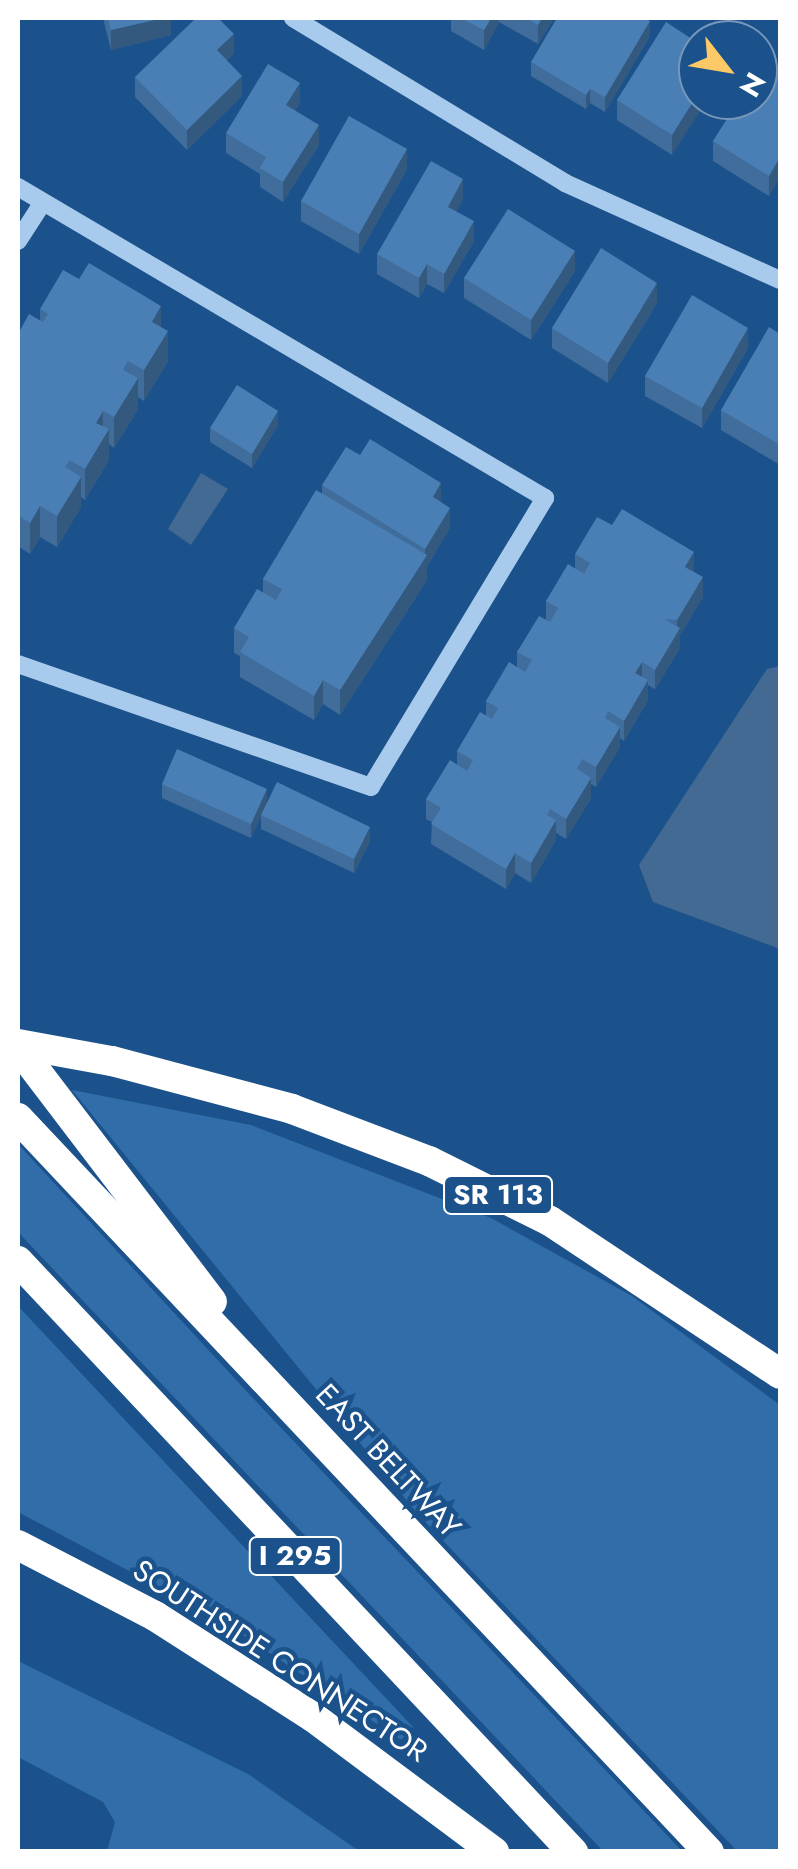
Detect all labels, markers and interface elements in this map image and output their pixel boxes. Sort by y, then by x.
north arrow [678,20,778,120]
text: N [729,65,776,105]
road number: SR 113 [443,1172,553,1218]
street label: EAST BELTWAY [308,1377,468,1545]
road number: I 295 [248,1533,342,1579]
street label: SOUTHSIDE CONNECTOR [126,1552,434,1770]

